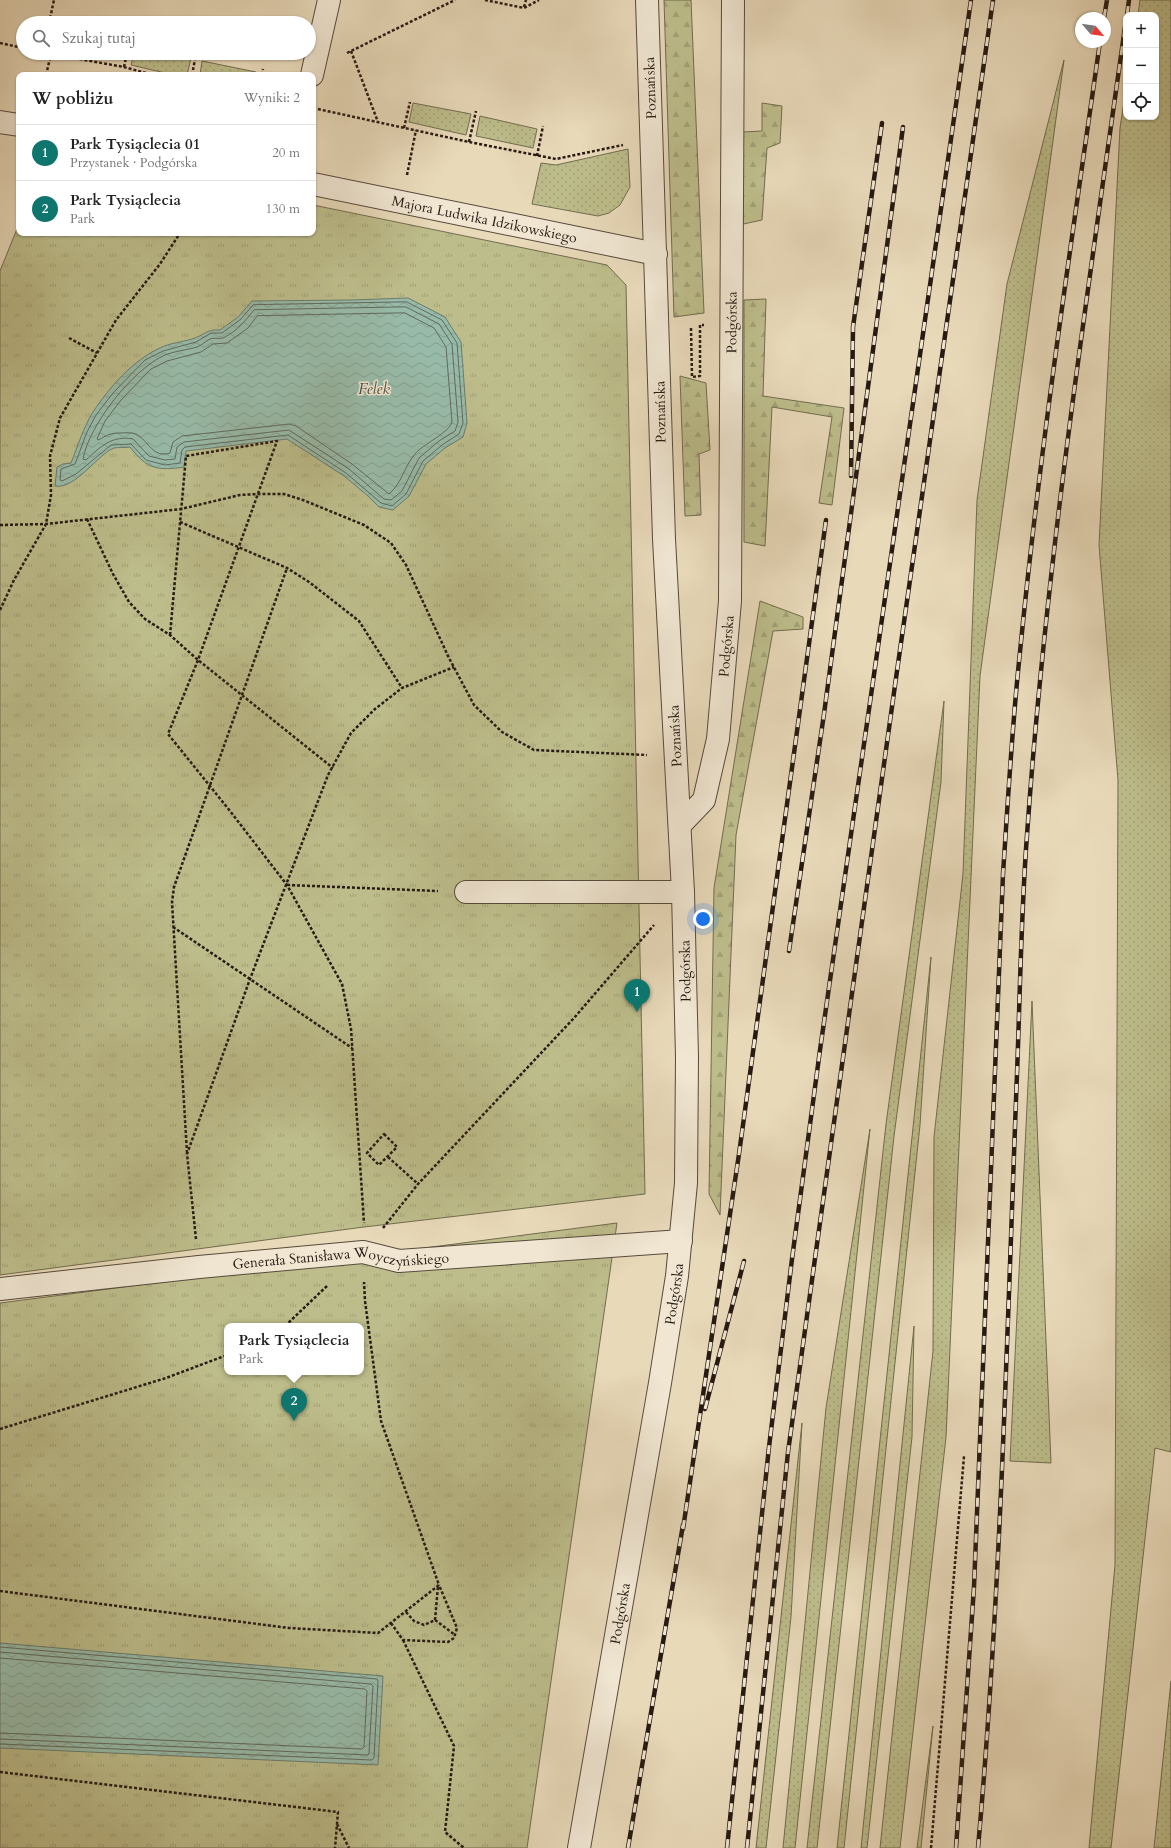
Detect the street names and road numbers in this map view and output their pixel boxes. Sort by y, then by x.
street label: Poznańska [640,57,661,119]
street label: Majora Ludwika Idzikowskiego [390,191,579,248]
street label: Podgórska [722,291,742,353]
street label: Poznańska [650,381,671,443]
street label: Podgórska [714,614,739,678]
street label: Poznańska [664,704,687,768]
street label: Podgórska [675,940,696,1002]
street label: Generała Stanisława Woyczyńskiego [232,1242,450,1274]
street label: Podgórska [660,1262,688,1326]
street label: Podgórska [606,1581,635,1646]

